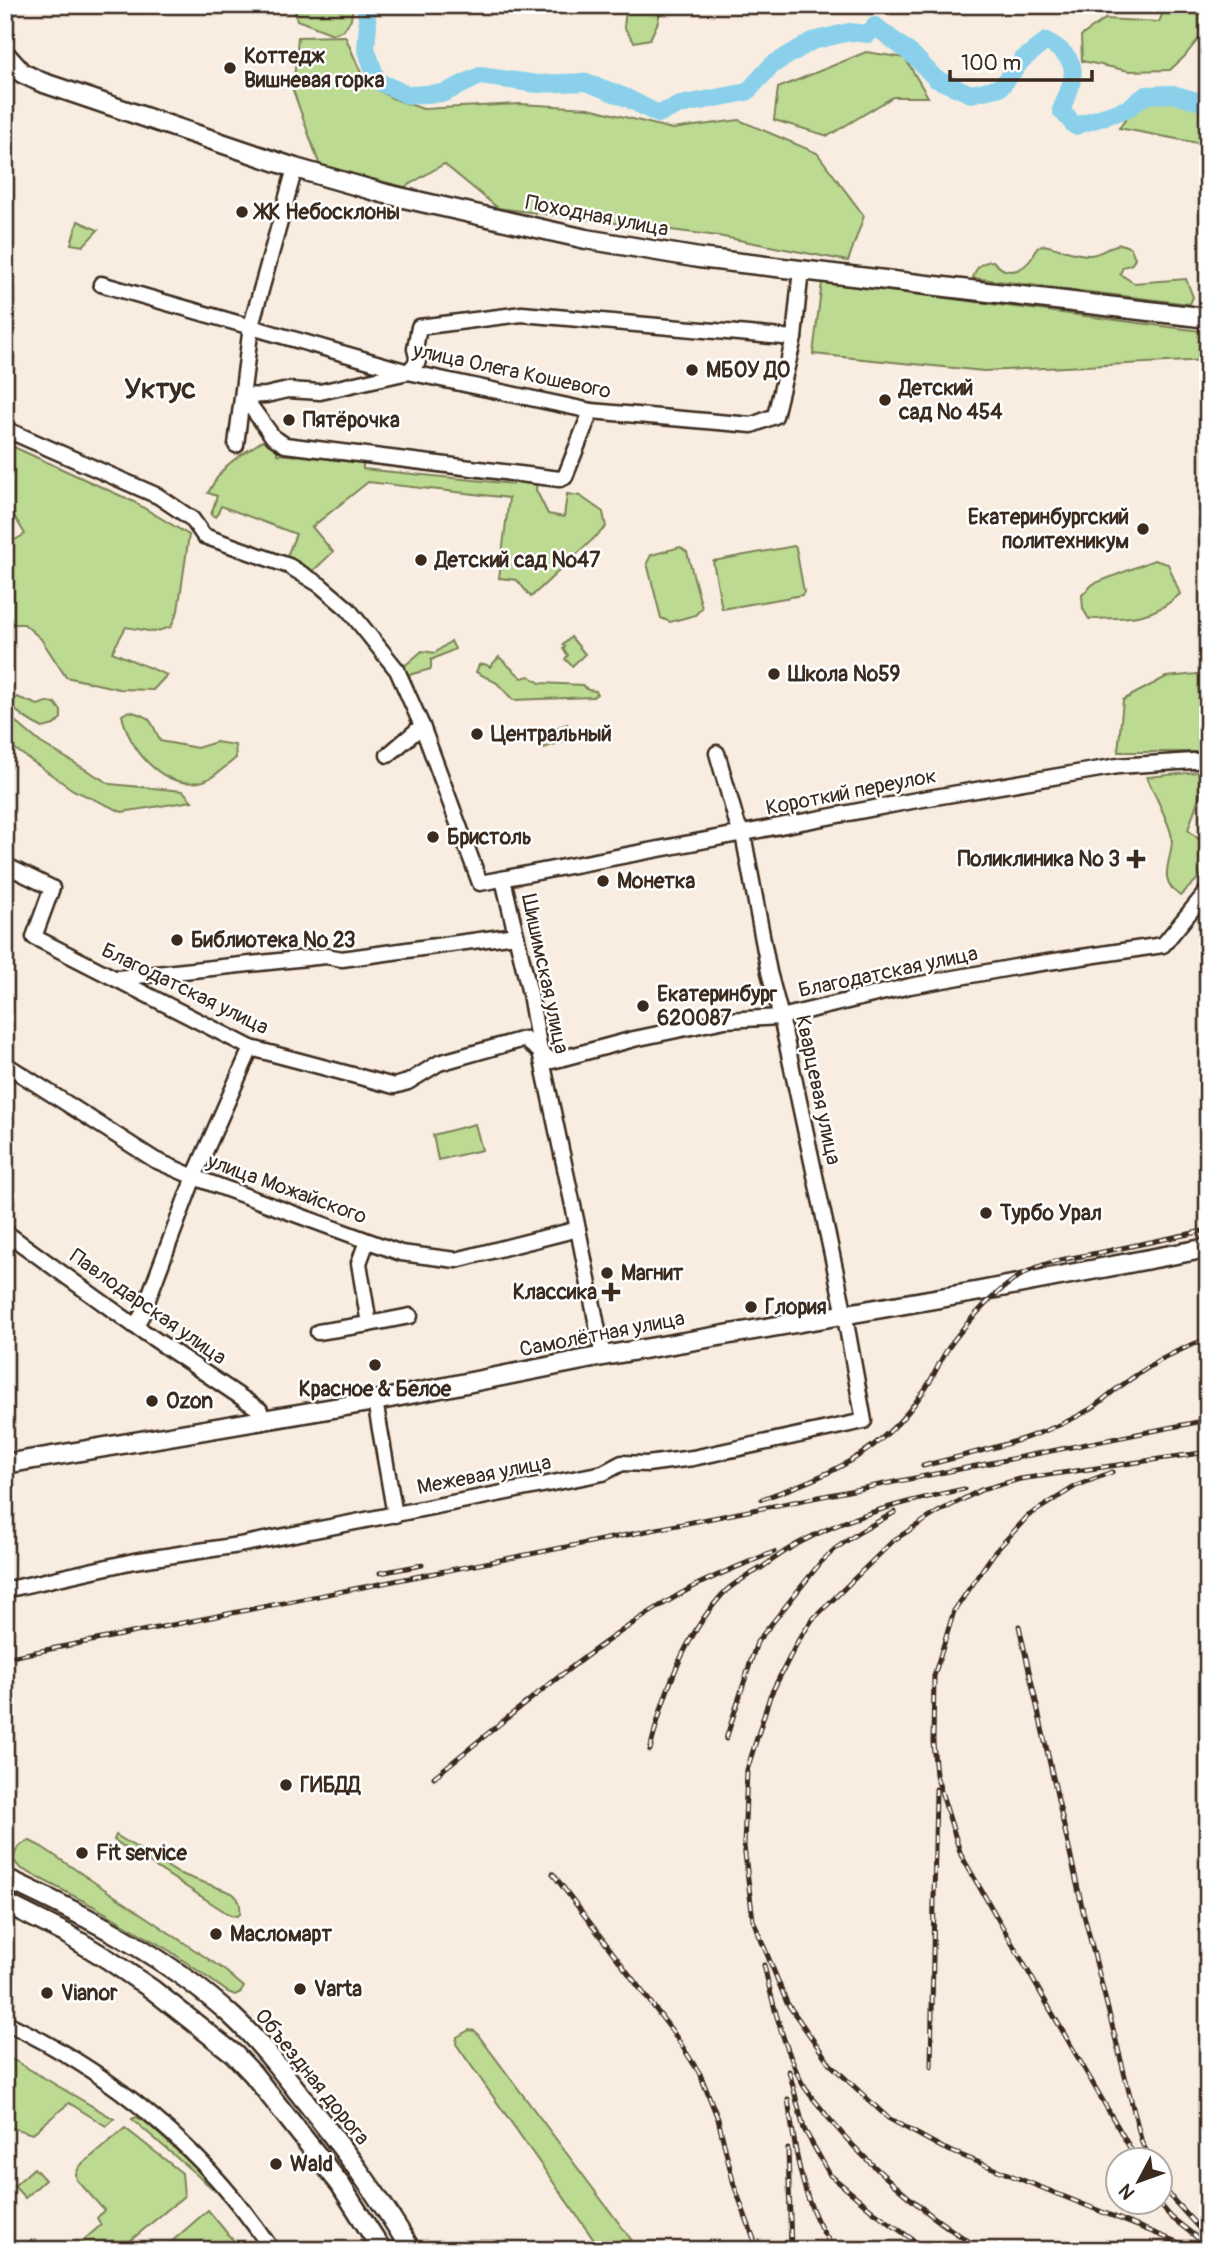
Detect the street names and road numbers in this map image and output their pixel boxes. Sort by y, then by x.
street label: Походная улица [523,189,671,243]
street label: улица Олега Кошевого [410,337,613,405]
street label: Короткий переулок [763,762,939,822]
street label: Шишимская улица [515,892,575,1056]
street label: Благодатская улица [97,937,273,1041]
street label: Благодатская улица [796,940,980,1004]
street label: Кварцевая улица [789,1013,847,1167]
street label: улица Можайского [203,1147,370,1230]
street label: Павлодарская улица [64,1243,232,1371]
street label: Самолётная улица [517,1305,687,1363]
street label: Межевая улица [415,1449,553,1501]
street label: Объездная дорога [249,2003,375,2151]

